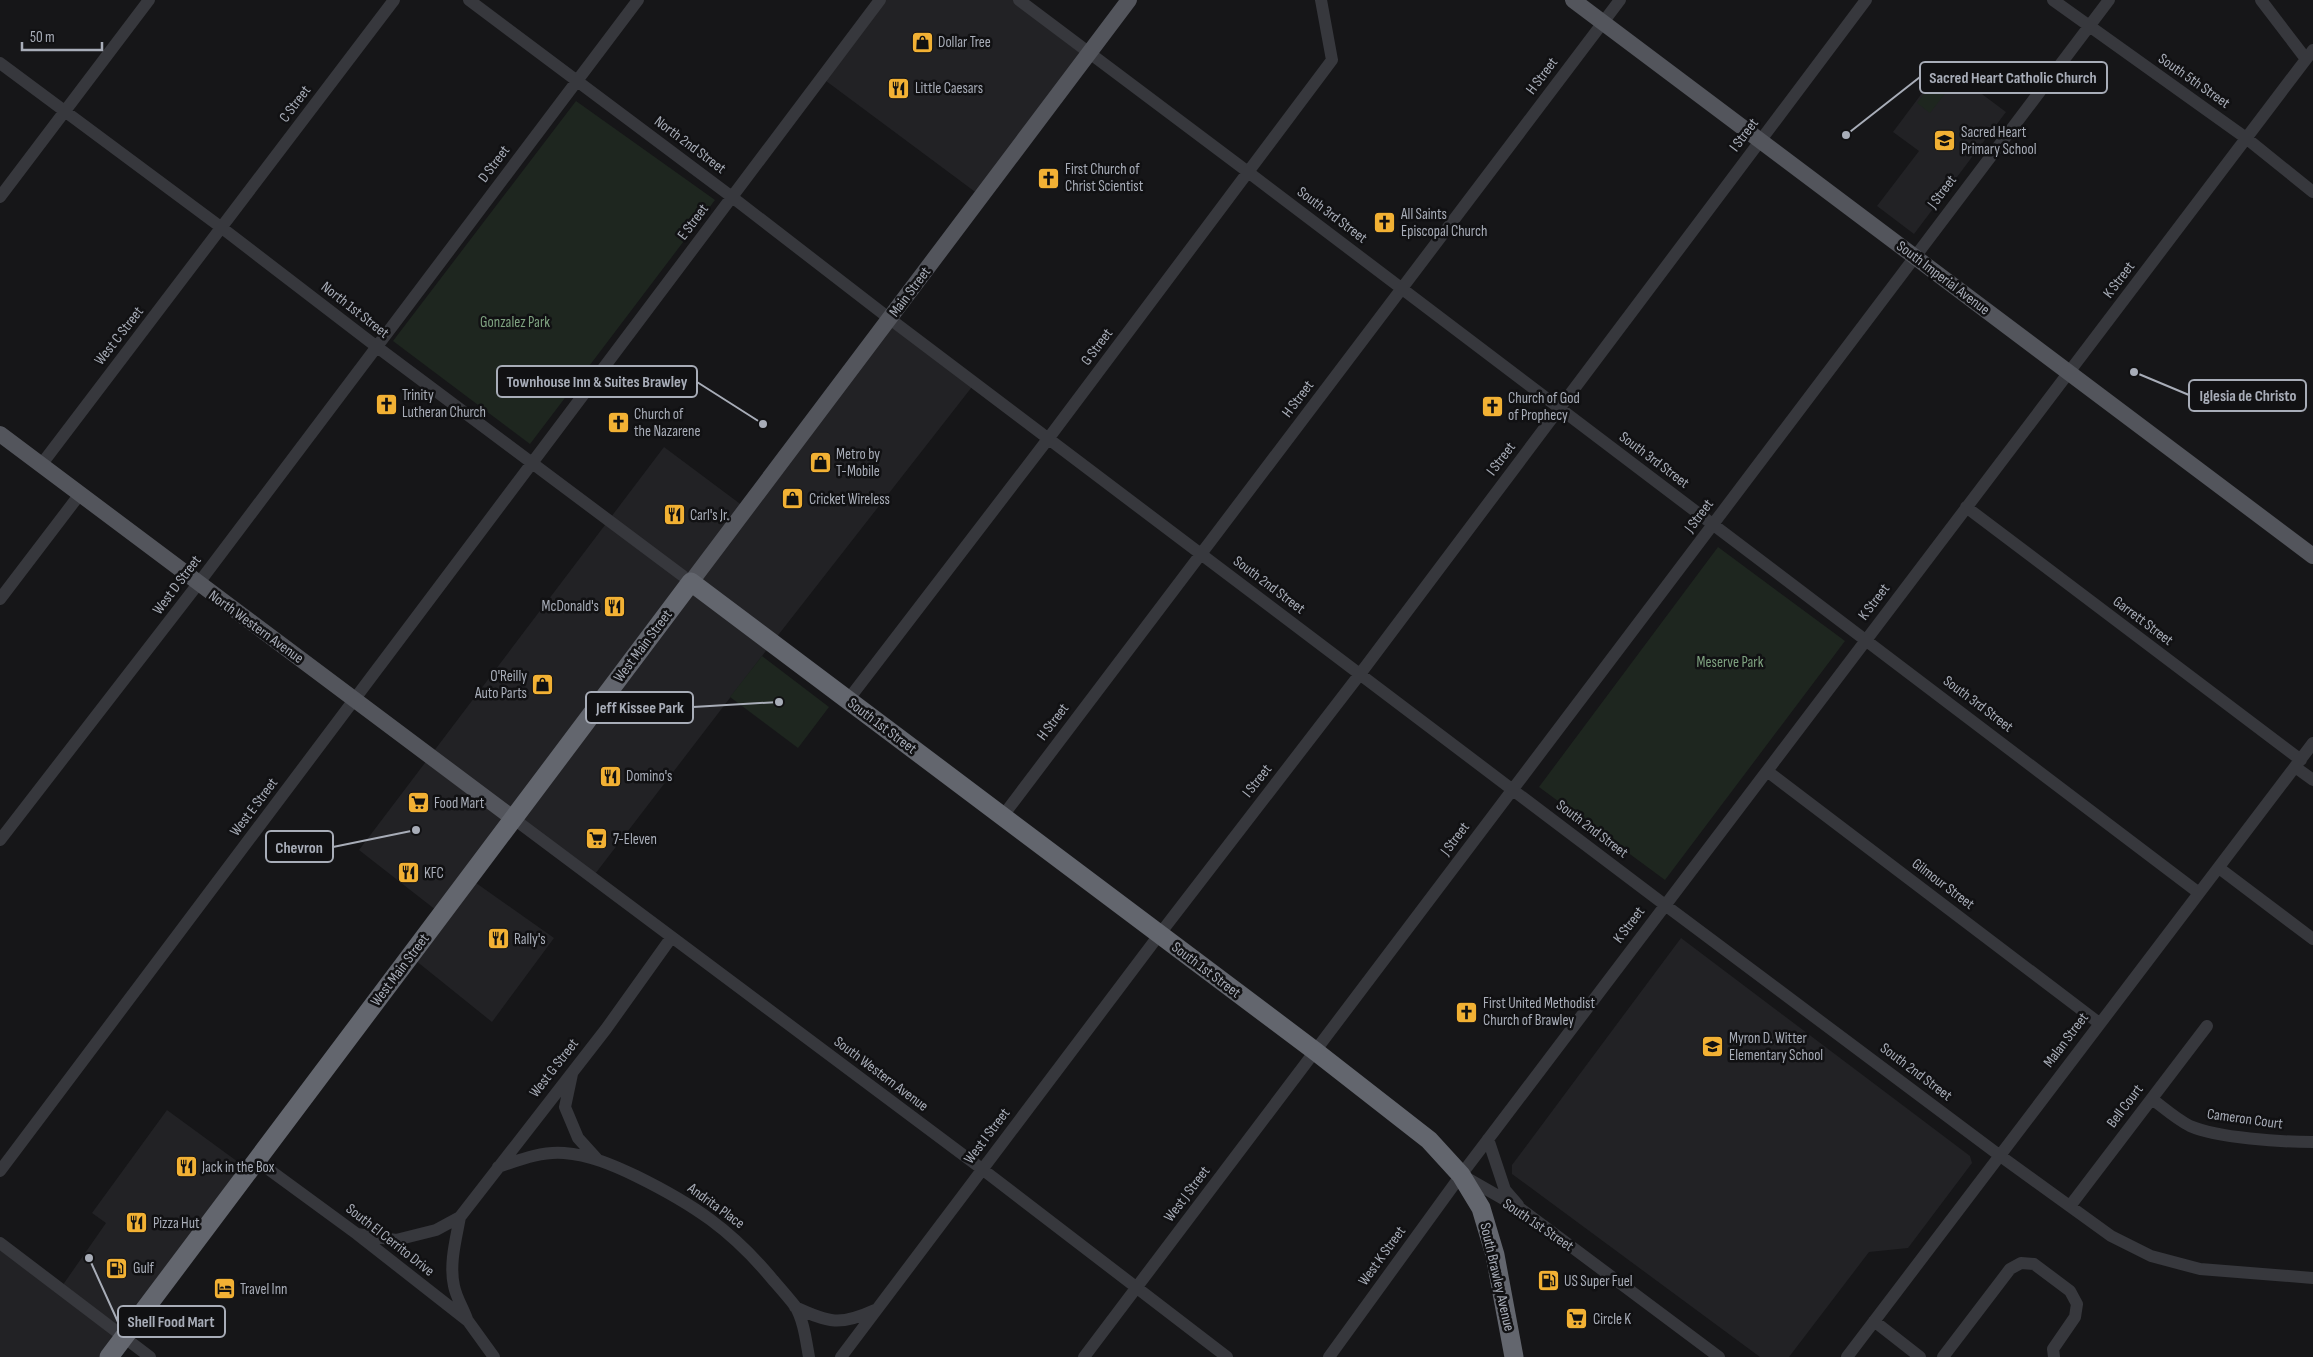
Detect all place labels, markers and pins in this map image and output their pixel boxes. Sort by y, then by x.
shop icon: Dollar Tree [910,30,934,54]
place label: Dollar Tree [938,33,991,52]
callout: Sacred Heart Catholic Church [1920,62,2107,93]
restaurant icon: Little Caesars [887,76,911,100]
place label: Little Caesars [915,79,983,98]
place label: Sacred Heart Primary School [1961,123,2037,159]
school or university icon: Sacred Heart Primary School [1933,129,1957,153]
place label: First Church of Christ Scientist [1065,160,1144,196]
church icon: First Church of Christ Scientist [1037,166,1061,190]
place label: All Saints Episcopal Church [1400,205,1487,241]
church icon: All Saints Episcopal Church [1373,211,1397,235]
callout: Townhouse Inn & Suites Brawley [497,366,697,397]
callout: Iglesia de Christo [2189,380,2306,411]
place label: Trinity Lutheran Church [402,386,486,422]
place label: Church of God of Prophecy [1508,389,1580,425]
church icon: Trinity Lutheran Church [374,392,398,416]
church icon: Church of God of Prophecy [1480,395,1504,419]
place label: Church of the Nazarene [634,405,701,441]
church icon: Church of the Nazarene [606,411,630,435]
place label: Metro by T-Mobile [836,445,880,481]
shop icon: Metro by T-Mobile [808,451,832,475]
shop icon: Cricket Wireless [781,487,805,511]
place label: Cricket Wireless [809,490,890,509]
restaurant icon: Carl's Jr. [662,503,686,527]
place label: Carl's Jr. [690,506,730,525]
restaurant icon: McDonald's [603,594,627,618]
place label: McDonald's [542,597,599,616]
place label: O'Reilly Auto Parts [474,667,527,703]
shop icon: O'Reilly Auto Parts [531,673,555,697]
callout: Jeff Kissee Park [586,692,693,723]
restaurant icon: Domino's [598,764,622,788]
place label: Domino's [626,767,672,786]
supermarket icon: Food Mart [406,791,430,815]
place label: Food Mart [434,794,485,813]
supermarket icon: 7-Eleven [585,827,609,851]
place label: 7-Eleven [613,830,657,849]
callout: Chevron [266,831,333,862]
restaurant icon: KFC [396,861,420,885]
place label: KFC [424,864,444,883]
restaurant icon: Rally's [486,927,510,951]
place label: Rally's [514,930,546,949]
place label: First United Methodist Church of Brawley [1483,994,1595,1030]
church icon: First United Methodist Church of Brawley [1455,1000,1479,1024]
place label: Myron D. Witter Elementary School [1729,1029,1823,1065]
school or university icon: Myron D. Witter Elementary School [1701,1035,1725,1059]
restaurant icon: Jack in the Box [174,1155,198,1179]
place label: Jack in the Box [201,1158,275,1177]
restaurant icon: Pizza Hut [125,1211,149,1235]
place label: Pizza Hut [153,1214,200,1233]
fuel station icon: Gulf [105,1256,129,1280]
place label: Gulf [133,1259,155,1278]
fuel station icon: US Super Fuel [1536,1269,1560,1293]
place label: US Super Fuel [1564,1272,1633,1291]
hotel icon: Travel Inn [212,1277,236,1301]
place label: Travel Inn [240,1280,287,1299]
callout: Shell Food Mart [118,1306,225,1337]
supermarket icon: Circle K [1565,1307,1589,1331]
place label: Circle K [1593,1310,1631,1329]

